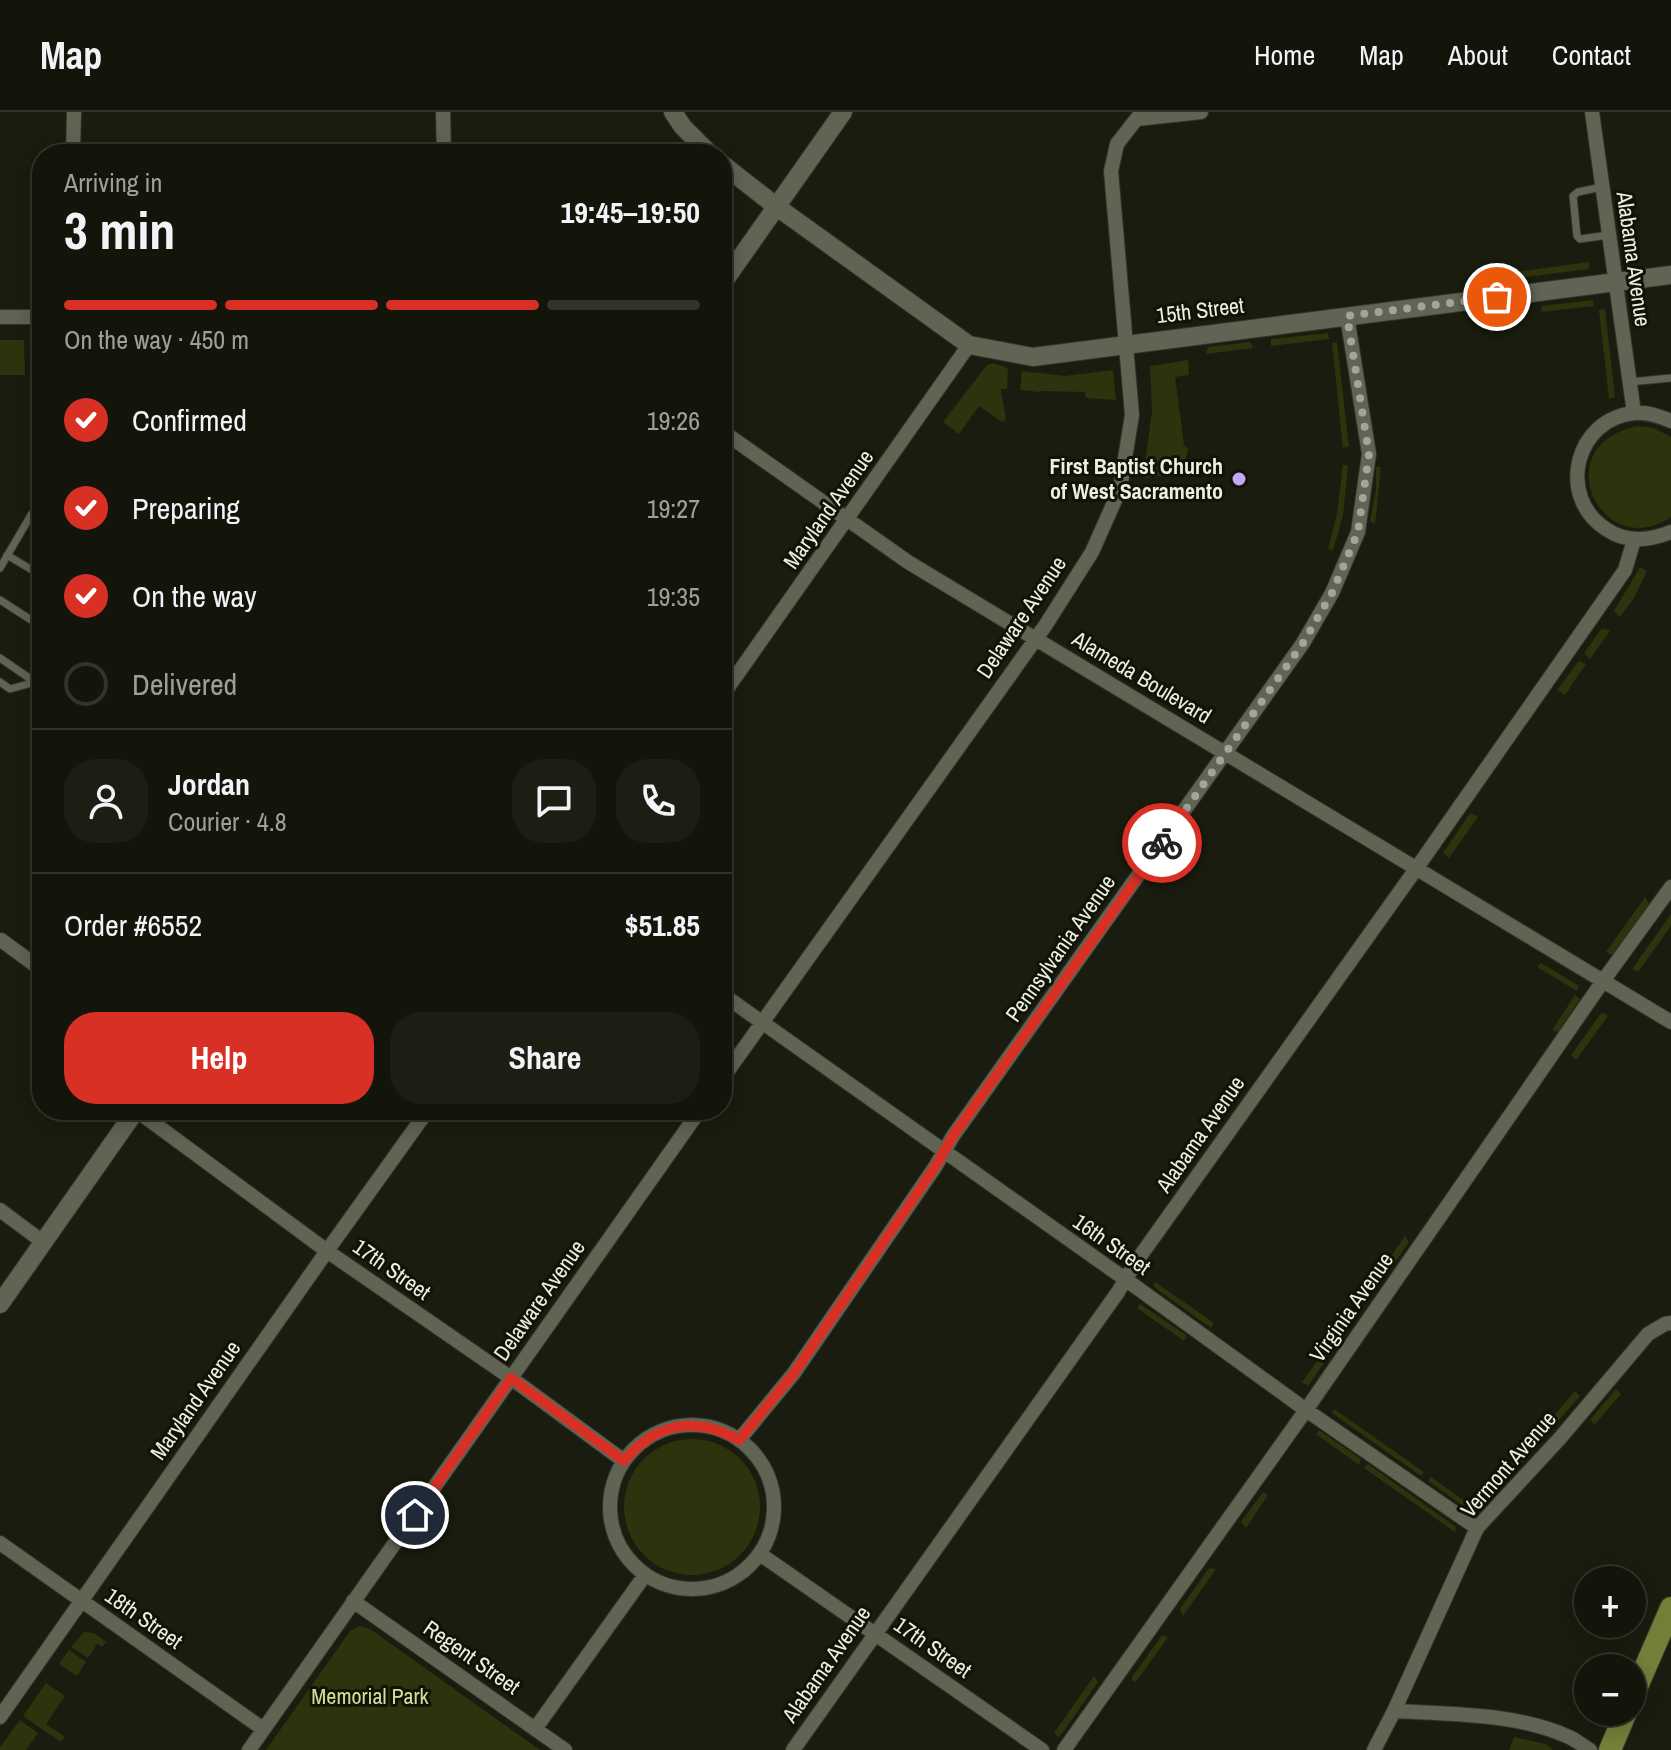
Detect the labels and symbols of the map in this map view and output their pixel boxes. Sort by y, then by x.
street label: Alabama Avenue [1610,189,1658,328]
pin [1463,263,1531,331]
street label: 15th Street [1154,290,1246,330]
street label: Maryland Avenue [776,443,880,575]
place label: First Baptist Church of West Sacramento [1050,451,1223,506]
marker: First Baptist Church of West Sacramento [1230,470,1248,488]
street label: Delaware Avenue [969,550,1073,684]
street label: Alameda Boulevard [1066,623,1217,730]
courier [1122,803,1202,883]
street label: Pennsylvania Avenue [998,868,1122,1028]
street label: Alabama Avenue [1148,1070,1251,1199]
street label: 16th Street [1067,1206,1157,1282]
street label: 17th Street [347,1231,437,1307]
street label: Delaware Avenue [486,1234,592,1366]
street label: Virginia Avenue [1302,1246,1400,1368]
street label: Maryland Avenue [143,1334,247,1466]
street label: Vermont Avenue [1453,1404,1563,1524]
pin [381,1481,449,1549]
street label: 18th Street [99,1580,189,1656]
street label: Alabama Avenue [774,1600,877,1729]
street label: 17th Street [888,1609,978,1685]
street label: Regent Street [418,1613,526,1701]
park label: Memorial Park [311,1681,430,1711]

